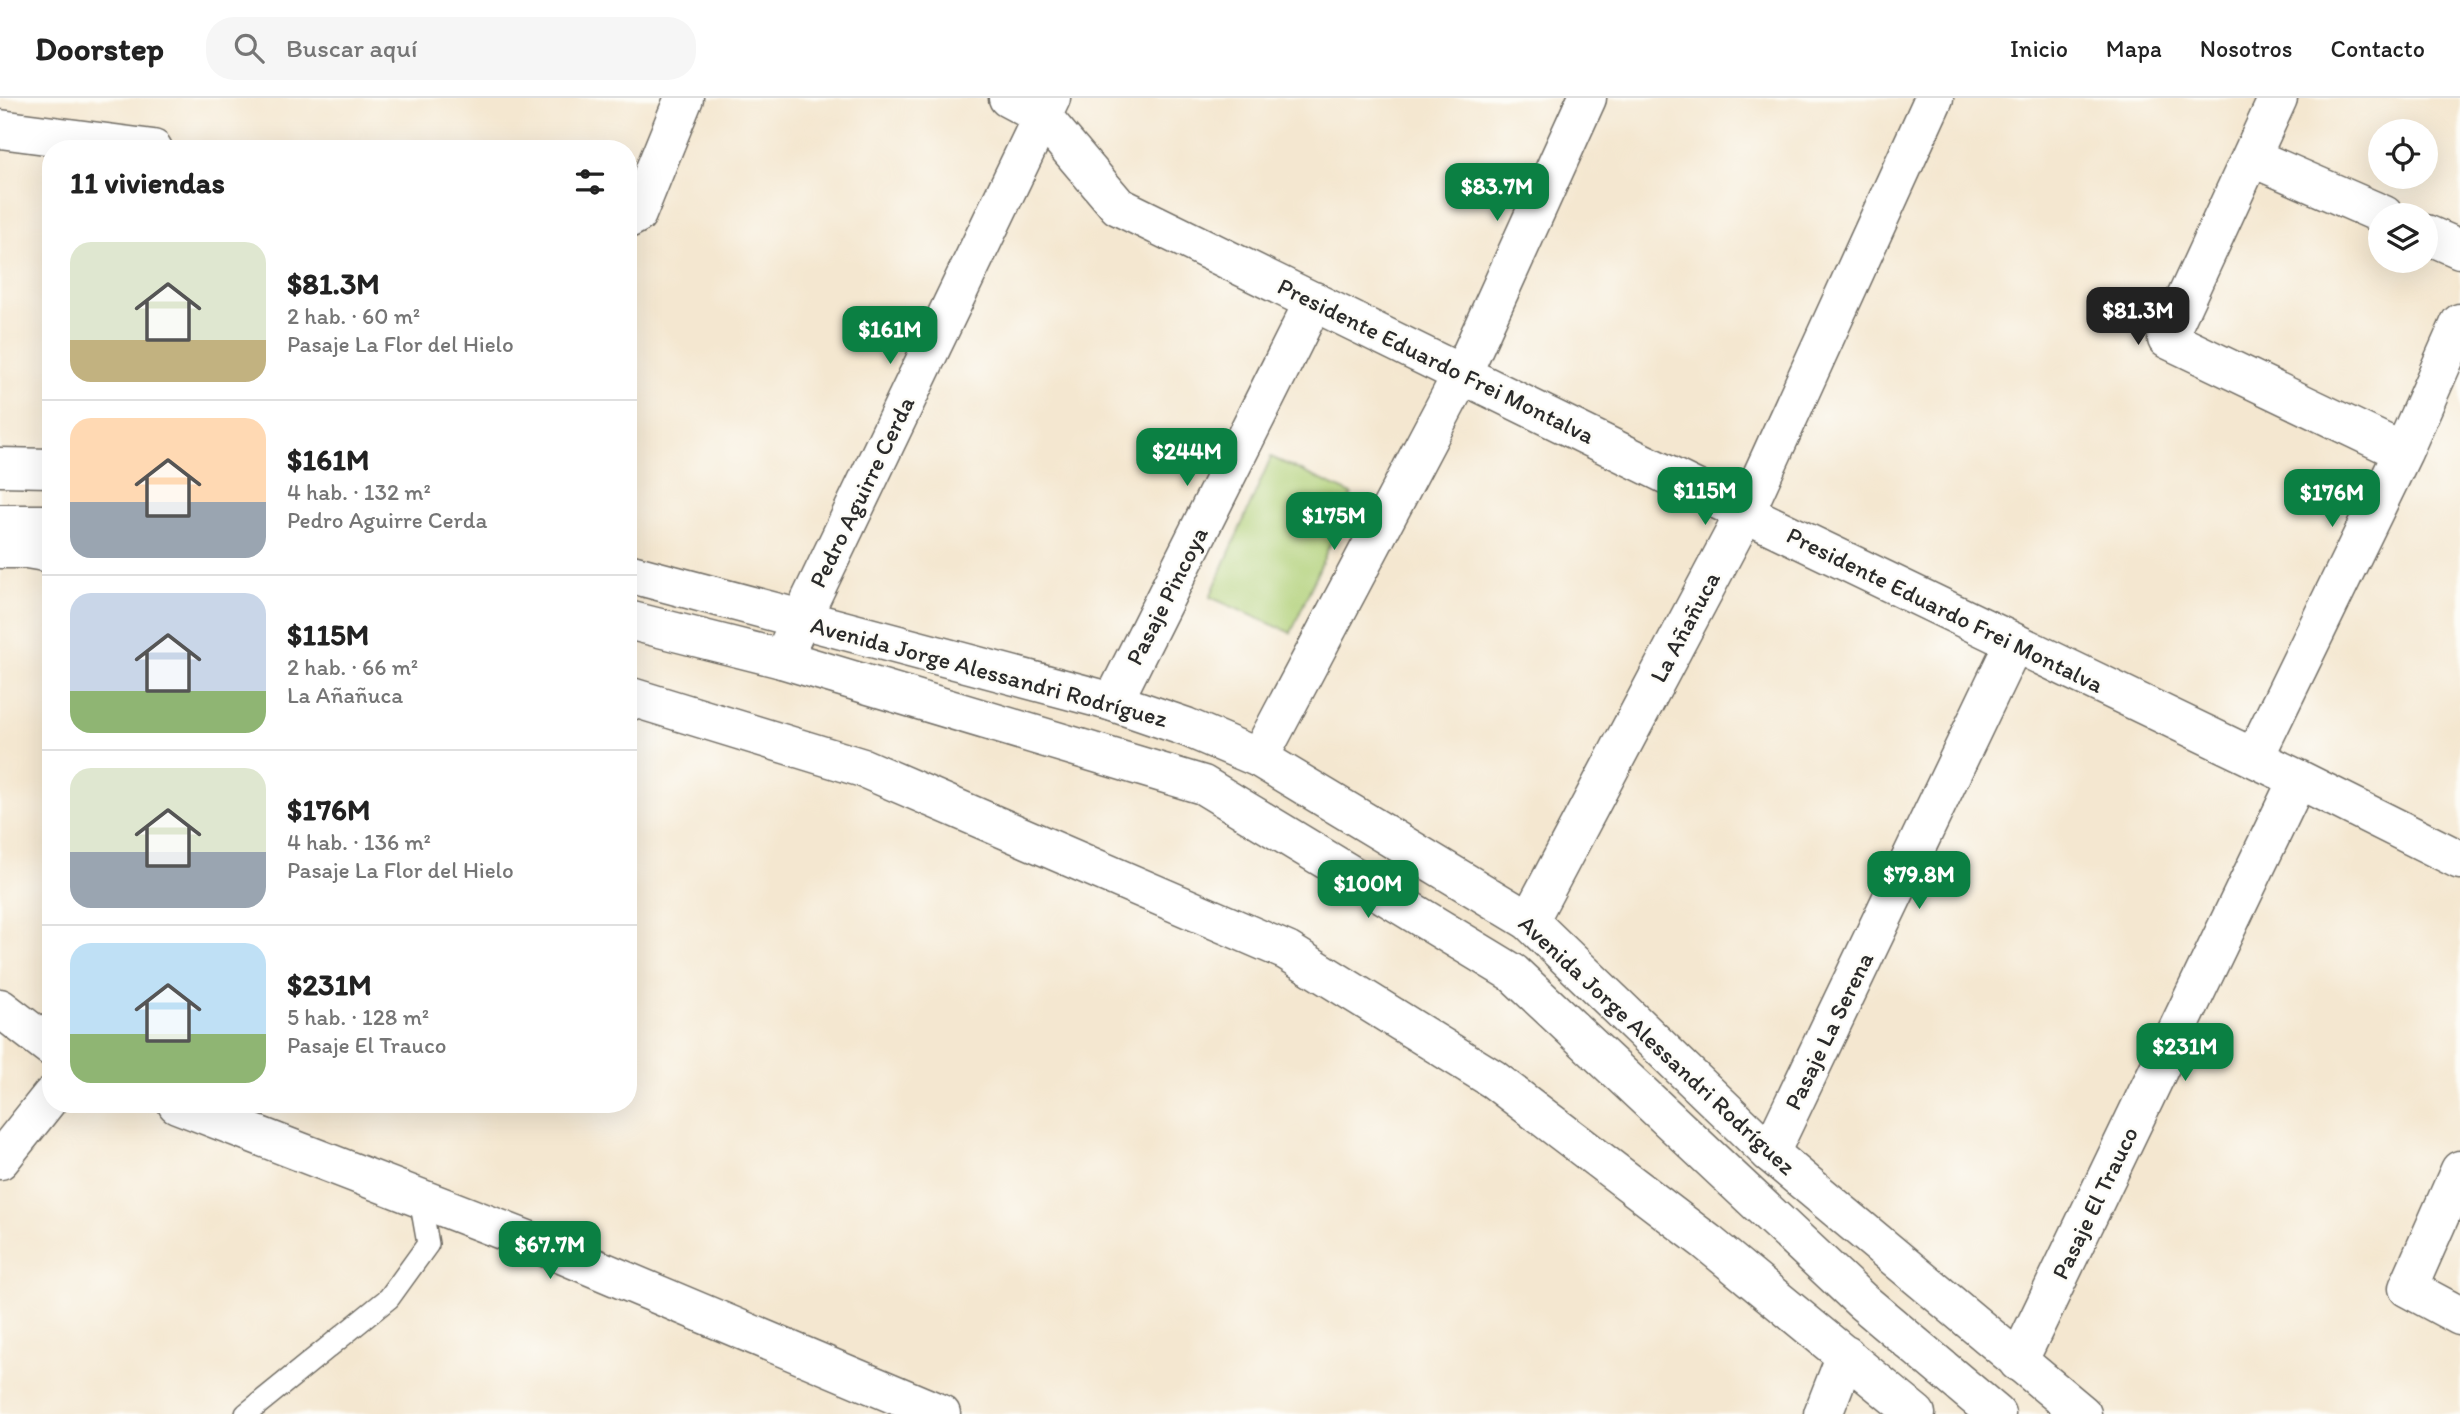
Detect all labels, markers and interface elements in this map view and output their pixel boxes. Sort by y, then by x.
search box [206,17,696,80]
text: Doorstep [35,29,164,68]
icon: search [230,29,268,67]
text: Buscar aquí [286,32,417,64]
text: Inicio [2010,34,2068,63]
text: Mapa [2106,34,2162,63]
text: Nosotros [2200,34,2292,63]
text: Contacto [2330,34,2425,63]
map controls [2368,119,2438,273]
button: locate [2368,119,2438,189]
icon: filters [571,163,609,201]
text: 11 viviendas [70,164,225,201]
pin: $83.7M [1440,164,1554,223]
text: $83.7M [1461,172,1533,200]
button: layers [2368,203,2438,273]
text: $81.3M [287,265,380,302]
icon: home [126,270,210,354]
street label: Presidente Eduardo Frei Montalva [1273,271,1600,450]
pin: $81.3M [2081,288,2195,347]
text: $81.3M [2102,296,2174,324]
text: 2 hab. · 60 m² [287,302,420,330]
pin: $161M [841,306,939,366]
text: $161M [858,315,922,343]
text: Pasaje La Flor del Hielo [287,330,514,358]
street label: Pedro Aguirre Cerda [803,391,921,592]
pin: $244M [1138,428,1236,488]
text: $244M [1152,437,1222,465]
text: $161M [287,441,370,478]
icon: home [126,446,210,530]
pin: $115M [1656,468,1754,527]
pin: $176M [2283,470,2381,529]
text: $115M [1673,476,1737,504]
text: 4 hab. · 132 m² [287,478,431,506]
text: $176M [2300,478,2364,506]
pin: $175M [1285,492,1383,552]
text: $175M [1302,501,1366,529]
text: Pedro Aguirre Cerda [287,506,487,534]
street label: Presidente Eduardo Frei Montalva [1782,520,2109,699]
street label: Pasaje Pincoya [1119,521,1214,670]
street label: La Añañuca [1643,566,1726,687]
street label: Avenida Jorge Alessandri Rodríguez [808,610,1171,733]
text: $115M [287,616,369,653]
icon: home [126,621,210,705]
text: 2 hab. · 66 m² [287,653,418,681]
text: La Añañuca [287,681,403,709]
text: $176M [287,791,370,828]
icon: home [126,796,210,880]
text: 4 hab. · 136 m² [287,828,431,856]
pin: $79.8M [1862,852,1976,911]
text: Pasaje La Flor del Hielo [287,856,514,884]
pin: $100M [1319,860,1417,920]
text: $79.8M [1883,860,1955,888]
text: $100M [1334,869,1402,897]
street label: Avenida Jorge Alessandri Rodríguez [1513,909,1802,1181]
street label: Pasaje La Serena [1778,947,1880,1114]
text: $231M [287,966,372,1003]
icon: home [126,971,210,1055]
text: 5 hab. · 128 m² [287,1003,429,1031]
pin: $231M [2136,1024,2234,1083]
text: Pasaje El Trauco [287,1031,446,1059]
text: $231M [2152,1032,2218,1060]
street label: Pasaje El Trauco [2045,1122,2144,1284]
pin: $67.7M [493,1222,607,1281]
text: $67.7M [515,1230,585,1258]

